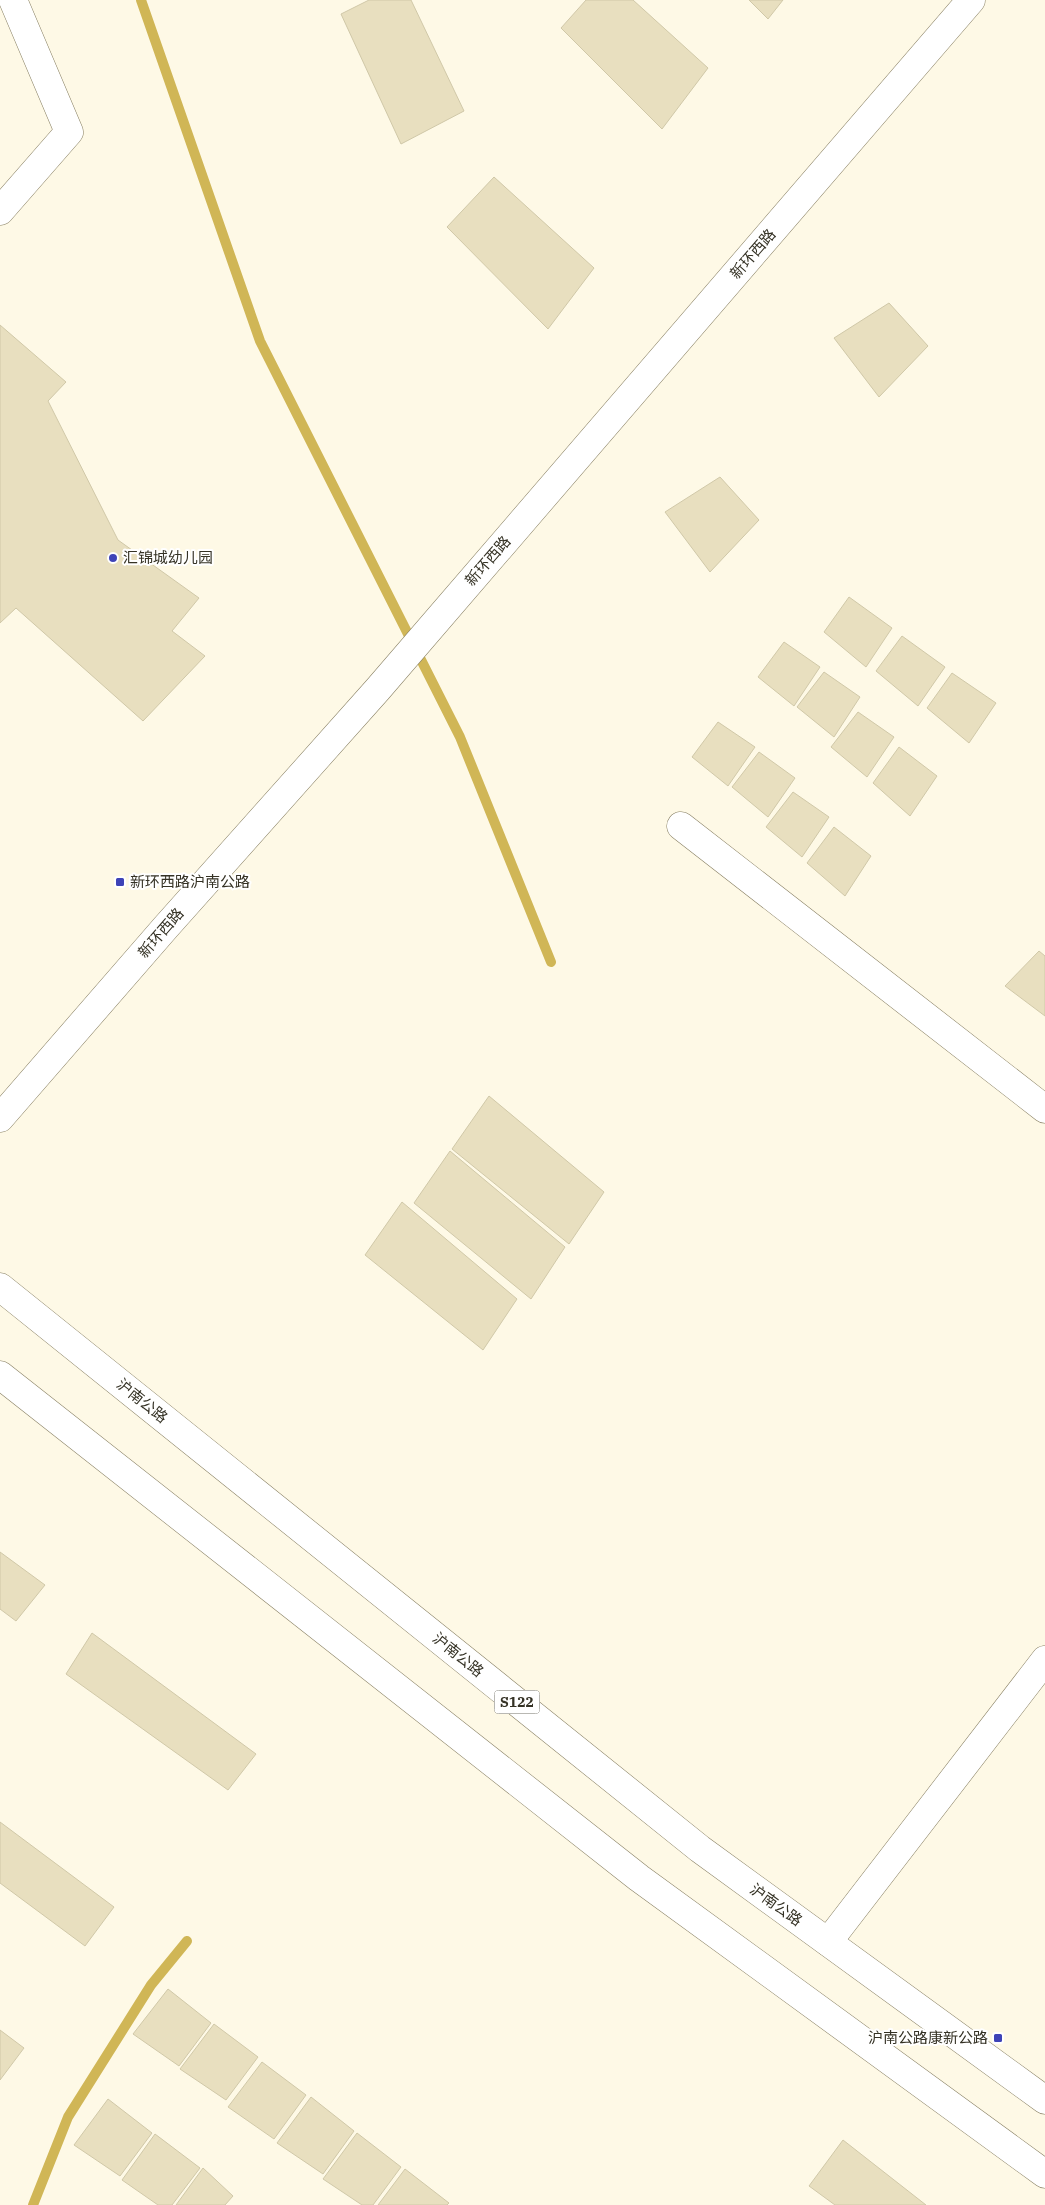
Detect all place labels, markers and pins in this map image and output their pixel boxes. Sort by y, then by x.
place label: 汇锦城幼儿园 [123,548,213,567]
marker: 汇锦城幼儿园 [107,552,119,564]
place label: 新环西路沪南公路 [130,872,250,891]
marker: 新环西路沪南公路 [114,876,126,888]
place label: 沪南公路康新公路 [868,2028,988,2047]
marker: 沪南公路康新公路 [992,2032,1004,2044]

